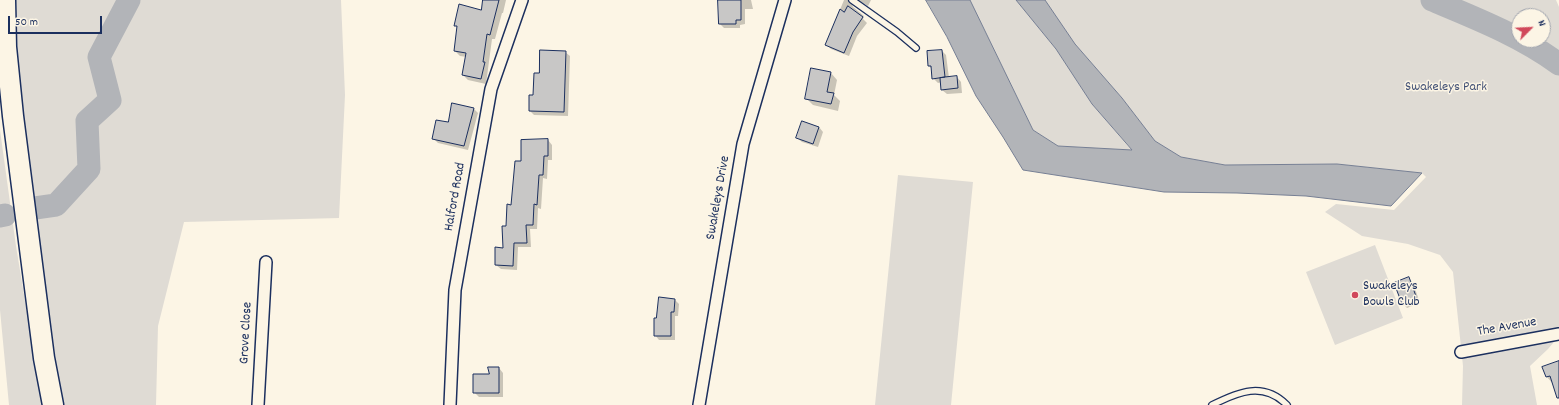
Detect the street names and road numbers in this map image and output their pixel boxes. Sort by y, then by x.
street label: Swakeleys Drive [703,155,735,241]
street label: Halford Road [442,161,470,233]
street label: Grove Close [237,301,257,365]
street label: The Avenue [1476,315,1538,341]

